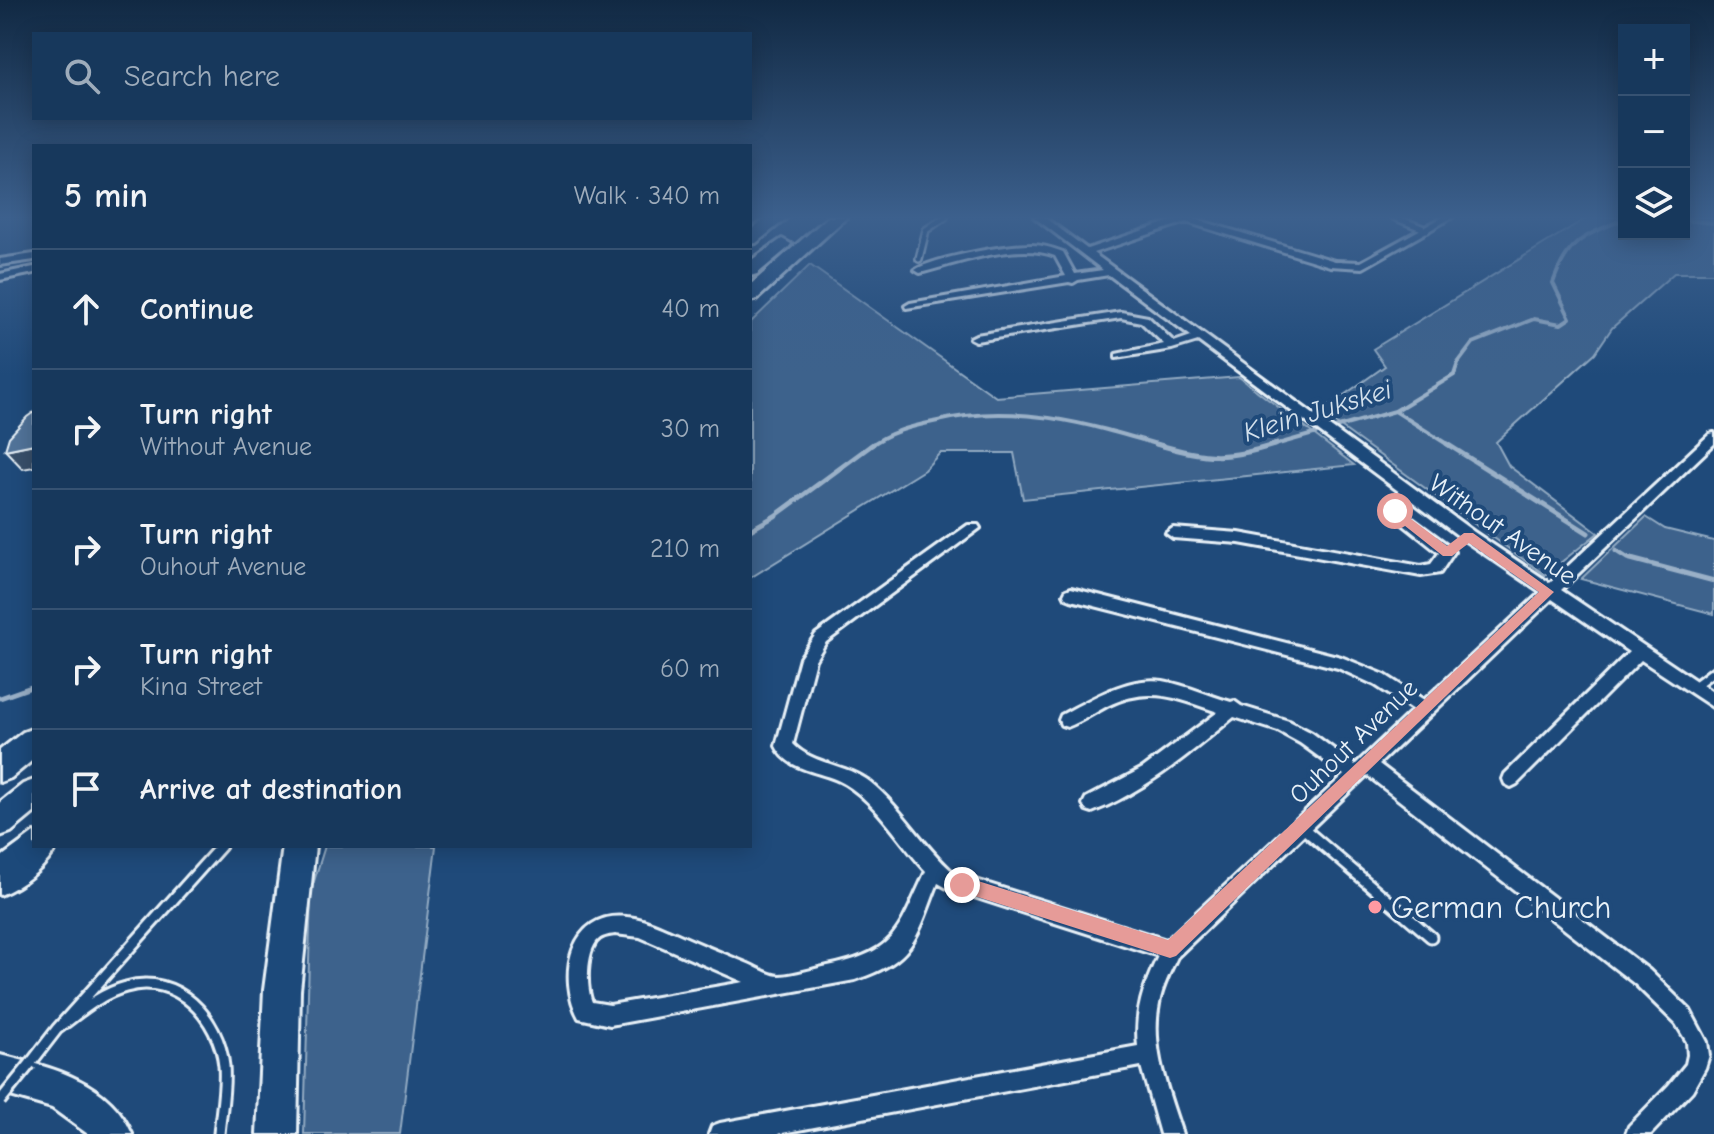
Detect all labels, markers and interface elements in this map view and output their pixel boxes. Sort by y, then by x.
map controls [1618,24,1690,240]
button: + [1618,24,1690,96]
search box [32,32,752,120]
icon: search [60,54,104,98]
text: Search here [124,59,280,94]
button: − [1618,96,1690,168]
button: layers [1618,168,1690,240]
text: 5 min [64,176,148,216]
text: Walk · 340 m [574,181,720,211]
icon: ahead [64,287,108,331]
text: Continue [140,292,254,327]
text: 40 m [661,294,720,324]
water label: Klein Jukskei [1239,373,1396,449]
text: Turn right [140,397,272,432]
icon: right [64,407,108,451]
text: 30 m [661,414,720,444]
text: Without Avenue [140,432,312,462]
street label: Without Avenue [1423,468,1582,591]
route start [1377,493,1413,529]
text: Turn right [140,517,272,552]
icon: right [64,527,108,571]
text: 210 m [650,534,720,564]
text: Ouhout Avenue [140,552,306,582]
text: Turn right [140,637,272,672]
icon: right [64,647,108,691]
text: 60 m [660,654,720,684]
text: Kina Street [140,672,262,702]
street label: Ouhout Avenue [1283,673,1424,810]
icon: arrive [64,767,108,811]
text: Arrive at destination [140,772,402,807]
route end [944,867,980,903]
place label: German Church [1391,889,1611,926]
marker: German Church [1366,898,1384,916]

